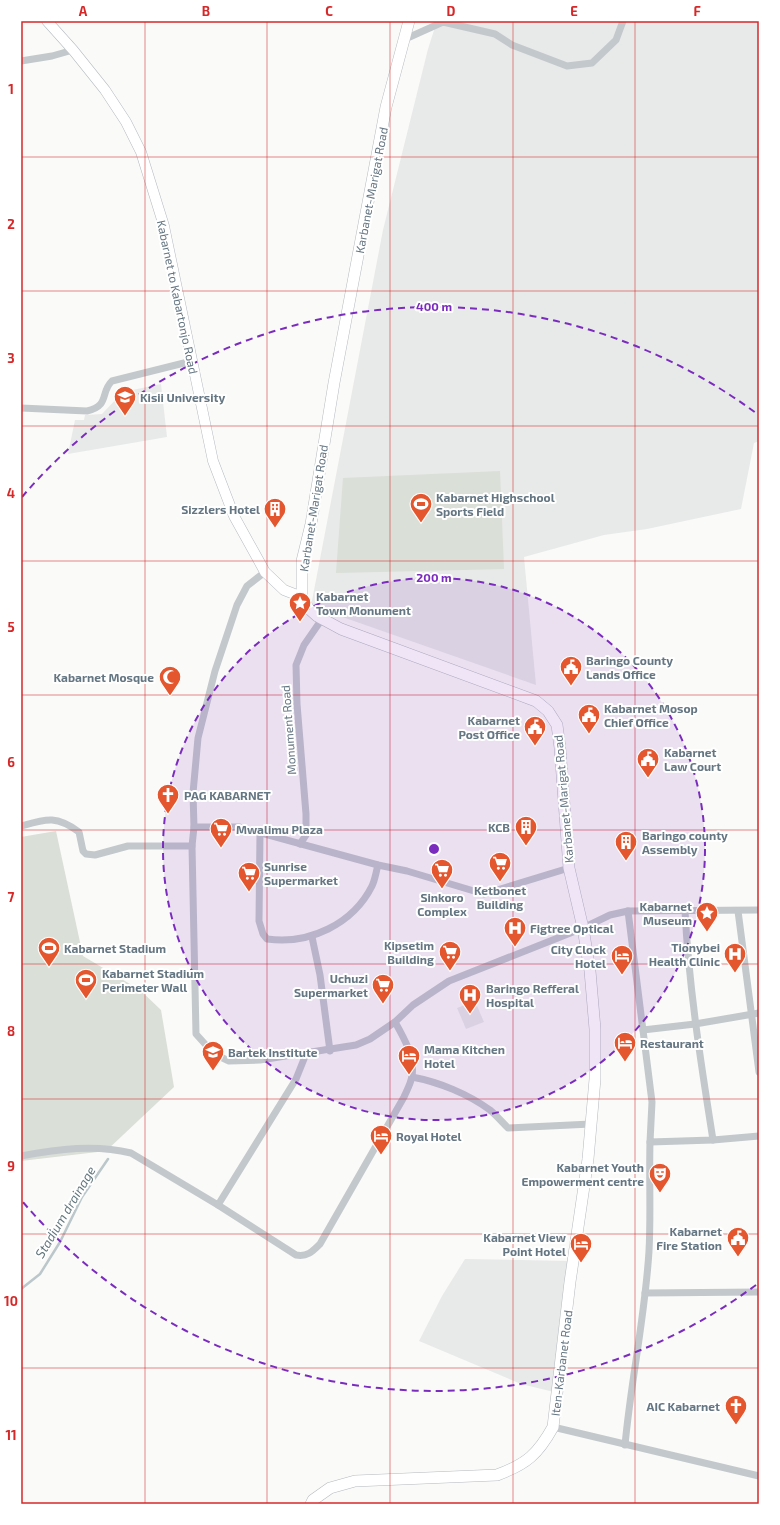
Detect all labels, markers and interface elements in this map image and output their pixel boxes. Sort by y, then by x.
text: A [79,3,88,19]
text: B [202,3,210,19]
text: C [325,3,333,19]
text: D [447,3,456,19]
text: E [570,3,578,19]
text: F [693,3,701,19]
text: 1 [8,81,14,97]
street label: Karbanet-Marigat Road [352,126,390,254]
text: 2 [7,216,15,232]
street label: Kabarnet to Kabartonjo Road [154,219,201,375]
text: 400 m [416,299,452,313]
text: 3 [7,350,15,366]
school or university icon: Kisii University [112,384,138,417]
place label: Kisii University [140,390,225,405]
street label: Karbanet-Marigat Road [296,444,330,572]
text: 4 [7,485,15,501]
place label: Kabarnet Highschool Sports Field [436,490,555,518]
sports icon: Kabarnet Highschool Sports Field [408,491,434,524]
building icon: Sizzlers Hotel [262,496,288,529]
place label: Sizzlers Hotel [181,502,260,516]
text: 200 m [416,570,452,584]
place label: Kabarnet Town Monument [316,589,411,617]
place icon: Kabarnet Town Monument [287,590,313,623]
text: 5 [7,619,15,635]
place label: Baringo County Lands Office [586,653,673,681]
public building icon: Baringo County Lands Office [558,654,584,687]
mosque icon: Kabarnet Mosque [157,664,183,697]
place label: Kabarnet Mosque [54,670,154,684]
street label: Monument Road [278,685,298,775]
place label: Kabarnet Mosop Chief Office [604,701,698,729]
public building icon: Kabarnet Mosop Chief Office [576,702,602,735]
place label: Kabarnet Post Office [458,713,520,741]
public building icon: Kabarnet Post Office [522,714,548,747]
street label: Karbanet-Marigat Road [550,734,576,864]
place label: Kabarnet Law Court [664,745,721,773]
public building icon: Kabarnet Law Court [635,746,661,779]
text: 6 [7,754,15,770]
church icon: PAG KABARNET [155,782,181,815]
place label: PAG KABARNET [184,788,271,802]
building icon: KCB [513,814,539,847]
supermarket icon: Mwalimu Plaza [208,816,234,849]
place label: KCB [488,820,510,834]
place label: Mwalimu Plaza [236,822,323,836]
place label: Baringo county Assembly [642,828,728,857]
building icon: Baringo county Assembly [613,829,639,862]
centre of rings [427,842,441,856]
supermarket icon: Ketbonet Building [487,850,513,883]
supermarket icon: Sinkoro Complex [429,857,455,890]
place label: Sunrise Supermarket [264,859,338,887]
supermarket icon: Sunrise Supermarket [236,860,262,893]
place label: Ketbonet Building [474,883,526,911]
text: 7 [8,889,15,905]
place label: Sinkoro Complex [417,890,467,918]
place label: Kabarnet Museum [640,899,692,927]
place icon: Kabarnet Museum [694,900,720,933]
hospital icon: Figtree Optical [502,915,528,948]
place label: Figtree Optical [530,921,614,935]
sports icon: Kabarnet Stadium [36,935,62,968]
place label: Kipsetim Building [384,938,434,966]
supermarket icon: Kipsetim Building [437,939,463,972]
place label: Tionybei Health Clinic [649,940,720,968]
place label: Kabarnet Stadium [64,941,166,955]
hospital icon: Tionybei Health Clinic [722,941,748,974]
place label: City Clock Hotel [551,942,606,970]
hotel icon: City Clock Hotel [609,943,635,976]
place label: Kabarnet Stadium Perimeter Wall [102,966,204,994]
sports icon: Kabarnet Stadium Perimeter Wall [73,967,99,1000]
place label: Uchuzi Supermarket [294,971,368,999]
supermarket icon: Uchuzi Supermarket [370,972,396,1005]
place label: Baringo Refferal Hospital [486,981,579,1009]
hospital icon: Baringo Refferal Hospital [457,982,483,1015]
text: 8 [7,1023,15,1039]
hotel icon: Restaurant [612,1030,638,1063]
place label: Restaurant [640,1036,704,1050]
school or university icon: Bartek Institute [200,1039,226,1072]
place label: Mama Kitchen Hotel [424,1042,505,1070]
hotel icon: Mama Kitchen Hotel [396,1043,422,1076]
place label: Bartek Institute [228,1045,318,1059]
hotel icon: Royal Hotel [368,1123,394,1156]
place label: Royal Hotel [396,1129,462,1144]
text: 9 [7,1158,15,1174]
place label: Kabarnet Youth Empowerment centre [521,1160,644,1188]
theatre icon: Kabarnet Youth Empowerment centre [647,1161,673,1194]
water label: Stadium drainage [31,1163,99,1261]
place label: Kabarnet Fire Station [656,1224,722,1252]
public building icon: Kabarnet Fire Station [725,1225,751,1258]
place label: Kabarnet View Point Hotel [483,1230,567,1258]
hotel icon: Kabarnet View Point Hotel [568,1231,594,1264]
text: 10 [4,1293,18,1309]
street label: Iten-Karbanet Road [548,1309,574,1417]
church icon: AIC Kabarnet [723,1393,749,1426]
place label: AIC Kabarnet [647,1399,720,1413]
text: 11 [5,1427,17,1443]

